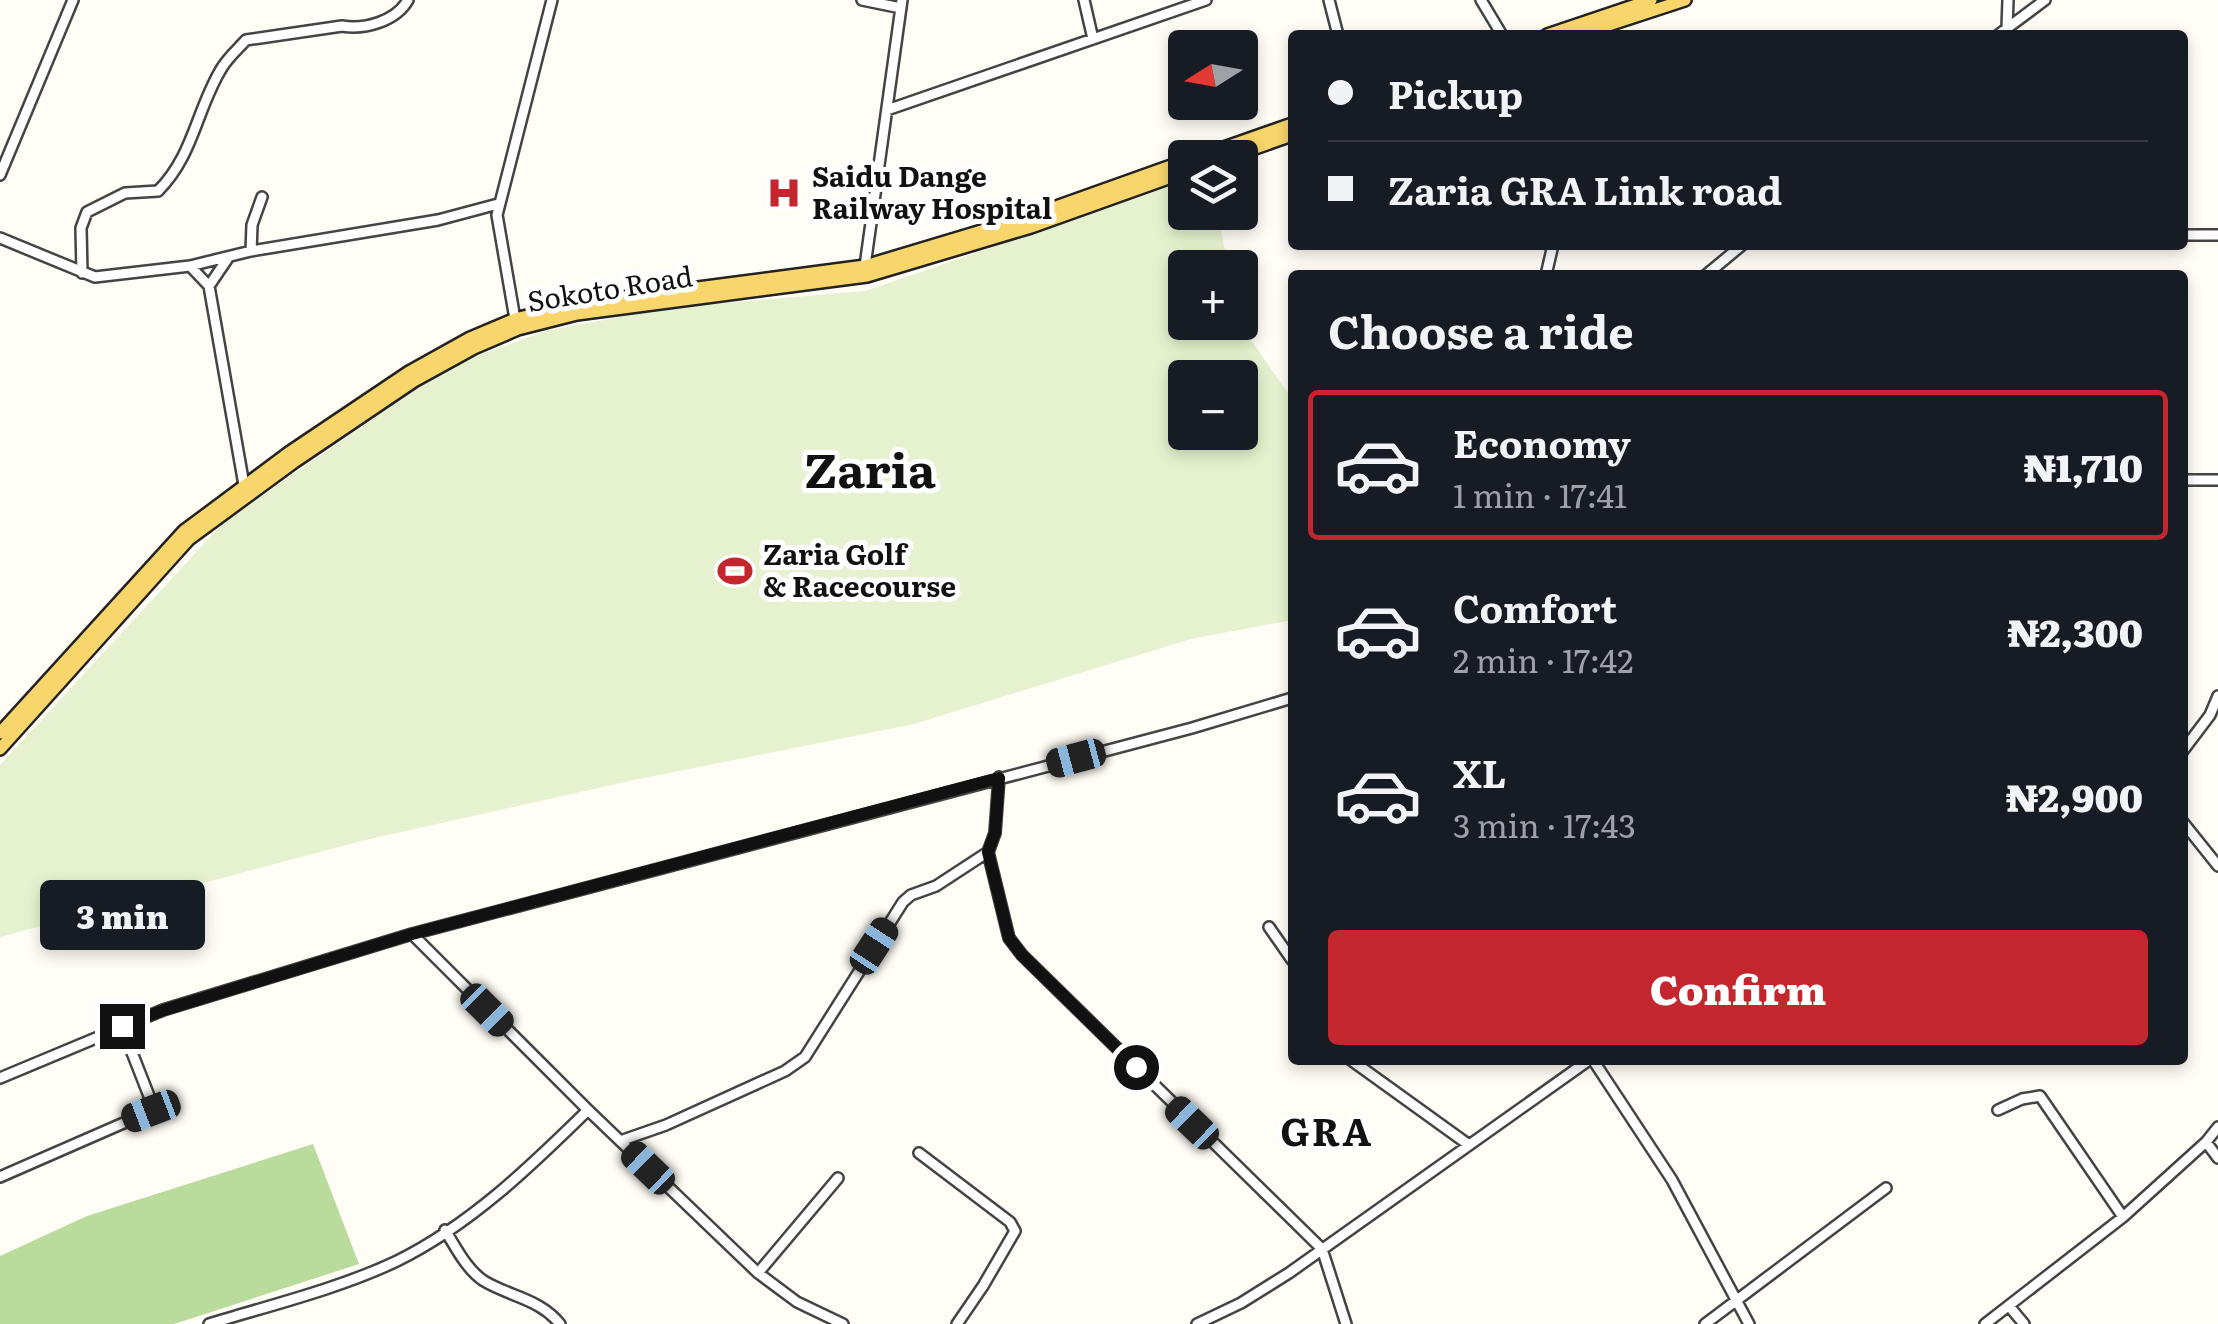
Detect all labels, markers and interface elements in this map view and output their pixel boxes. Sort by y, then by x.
north arrow [1168,30,1258,120]
map controls [1168,30,1258,450]
text: Pickup [1388,64,1523,121]
button: layers [1168,140,1258,230]
place label: Saidu Dange Railway Hospital [812,154,1052,228]
text: Zaria GRA Link road [1388,160,1782,217]
hospital icon: Saidu Dange Railway Hospital [765,174,803,212]
button: + [1168,250,1258,340]
street label: Sokoto Road [524,253,695,321]
text: Choose a ride [1328,296,1634,363]
button: − [1168,360,1258,450]
text: Economy [1453,413,1631,470]
icon: car [1333,420,1423,510]
district label: Zaria [804,432,936,503]
text: ₦1,710 [2024,437,2143,494]
text: 1 min · 17:41 [1453,470,1627,518]
place label: Zaria Golf & Racecourse [763,532,956,606]
sports icon: Zaria Golf & Racecourse [716,552,754,590]
text: Comfort [1453,578,1617,635]
icon: car [1333,585,1423,675]
text: ₦2,300 [2008,602,2143,659]
text: 2 min · 17:42 [1453,635,1633,683]
car [1043,736,1109,780]
text: XL [1453,743,1506,800]
icon: car [1333,750,1423,840]
text: ₦2,900 [2006,767,2143,824]
text: 3 min · 17:43 [1453,800,1636,848]
callout: 3 min [39,881,204,951]
text: 3 min [76,891,169,939]
car [845,913,903,979]
button: Confirm [1328,930,2148,1045]
car [455,978,519,1042]
route end [100,1004,145,1049]
route start [1114,1045,1159,1090]
car [118,1086,184,1136]
car [1160,1091,1224,1155]
district label: GRA [1280,1101,1374,1158]
car [616,1136,680,1200]

